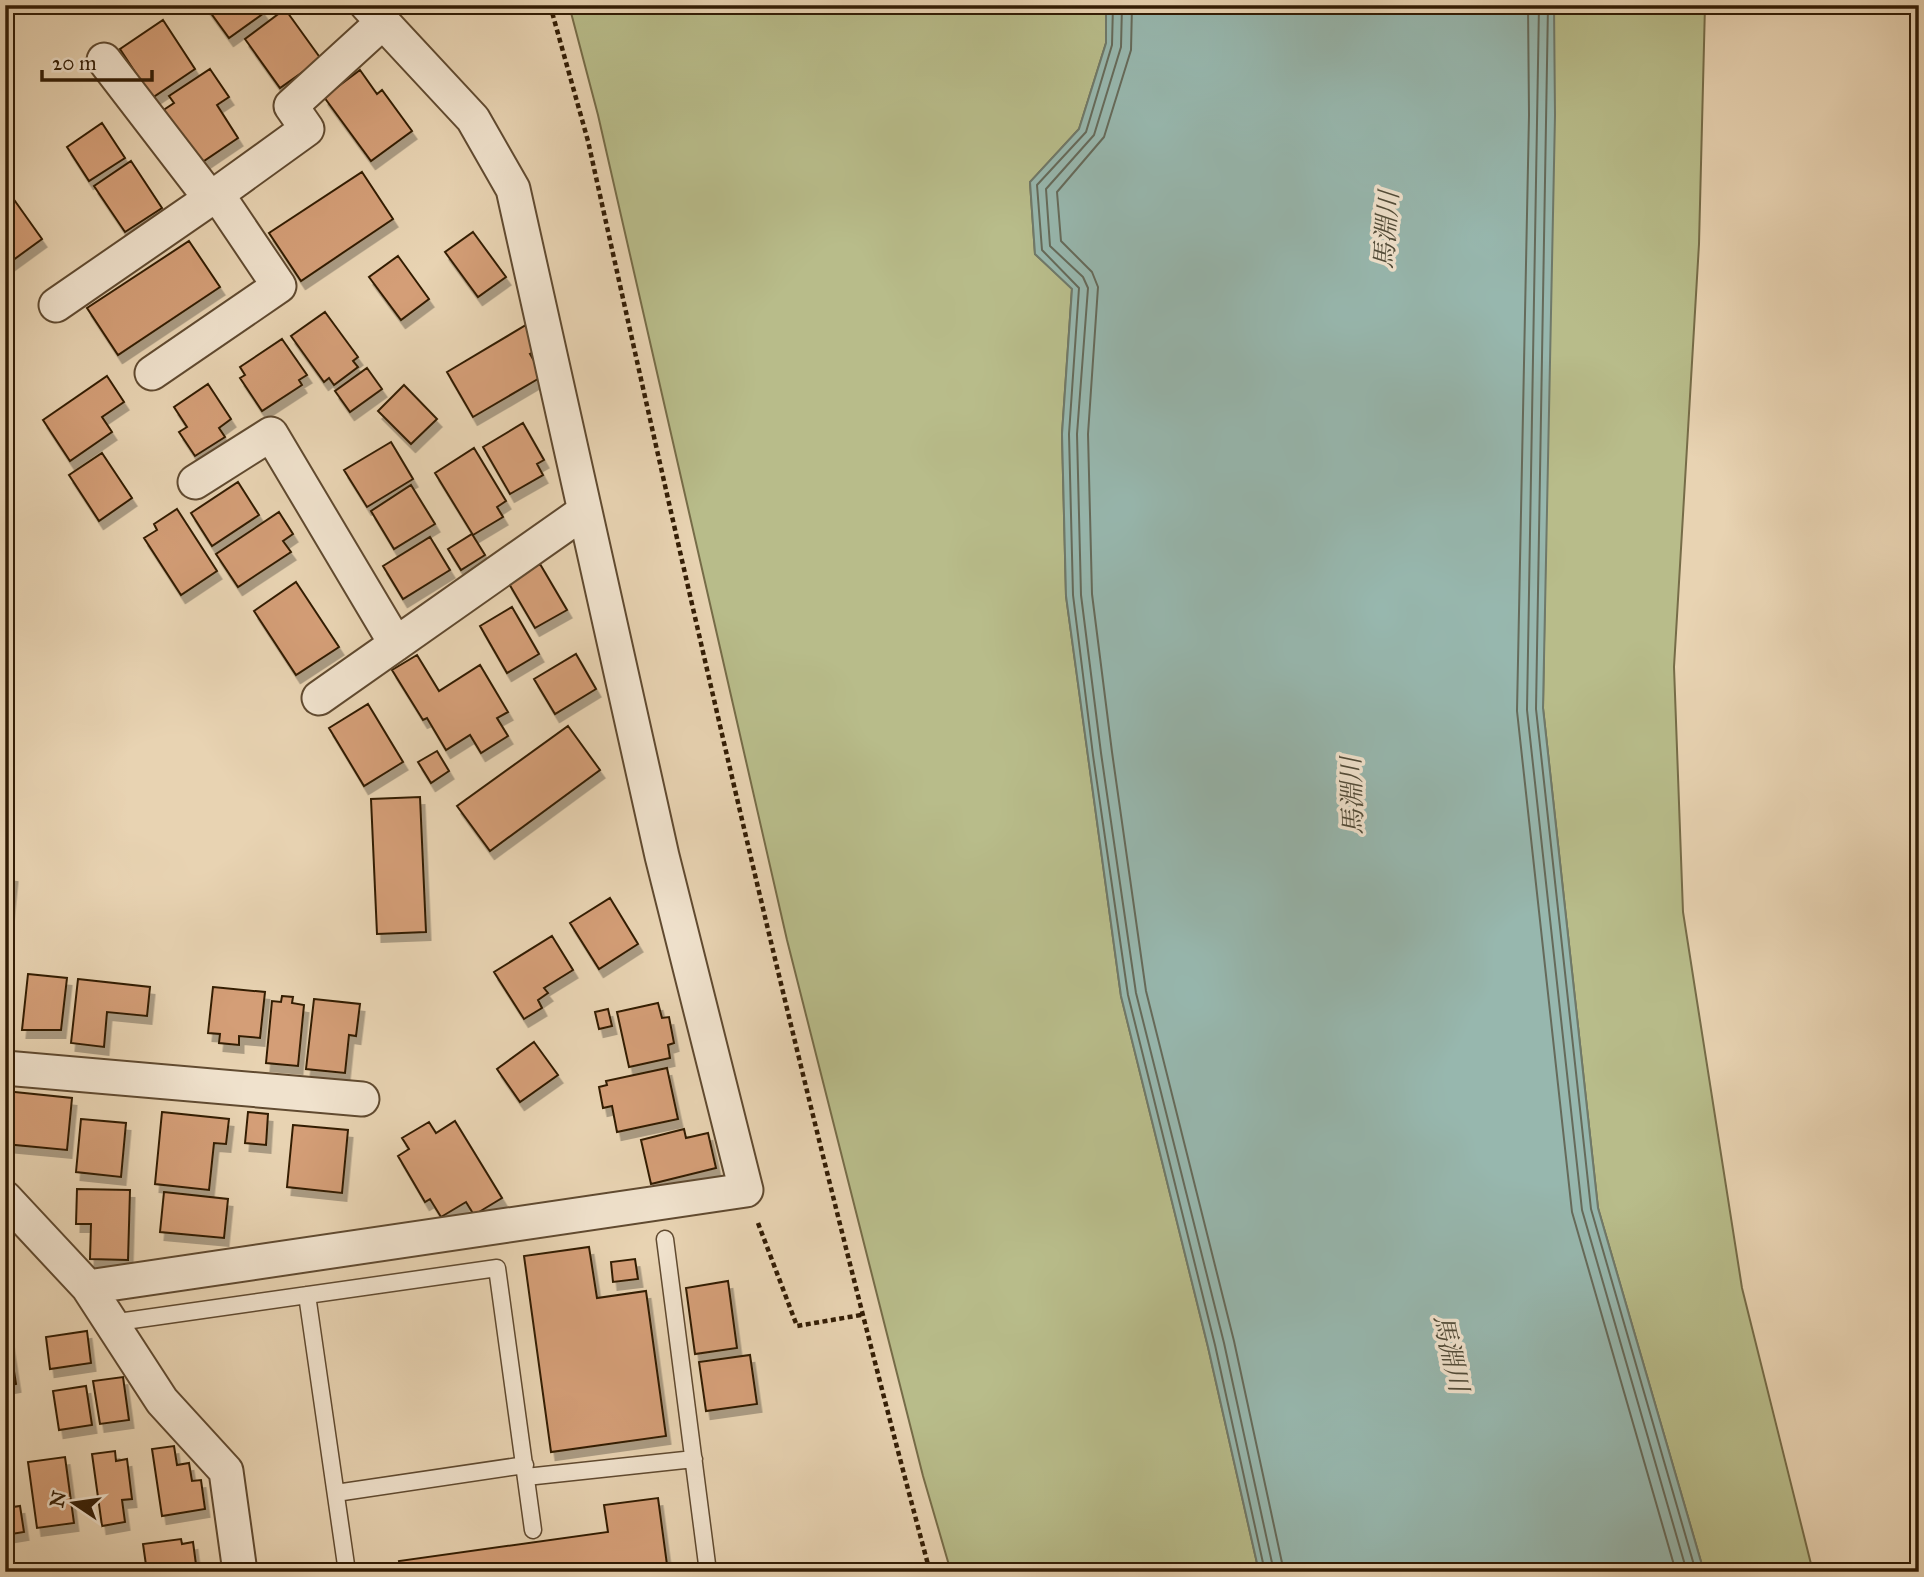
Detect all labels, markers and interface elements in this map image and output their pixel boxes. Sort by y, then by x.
scale bar [42,38,152,82]
text: 20 m [52,50,97,76]
water label: 馬淵川 [1367,187,1405,270]
water label: 馬淵川 [1335,753,1369,836]
water label: 馬淵川 [1427,1311,1476,1398]
north arrow [38,1468,108,1538]
text: N [45,1489,71,1510]

